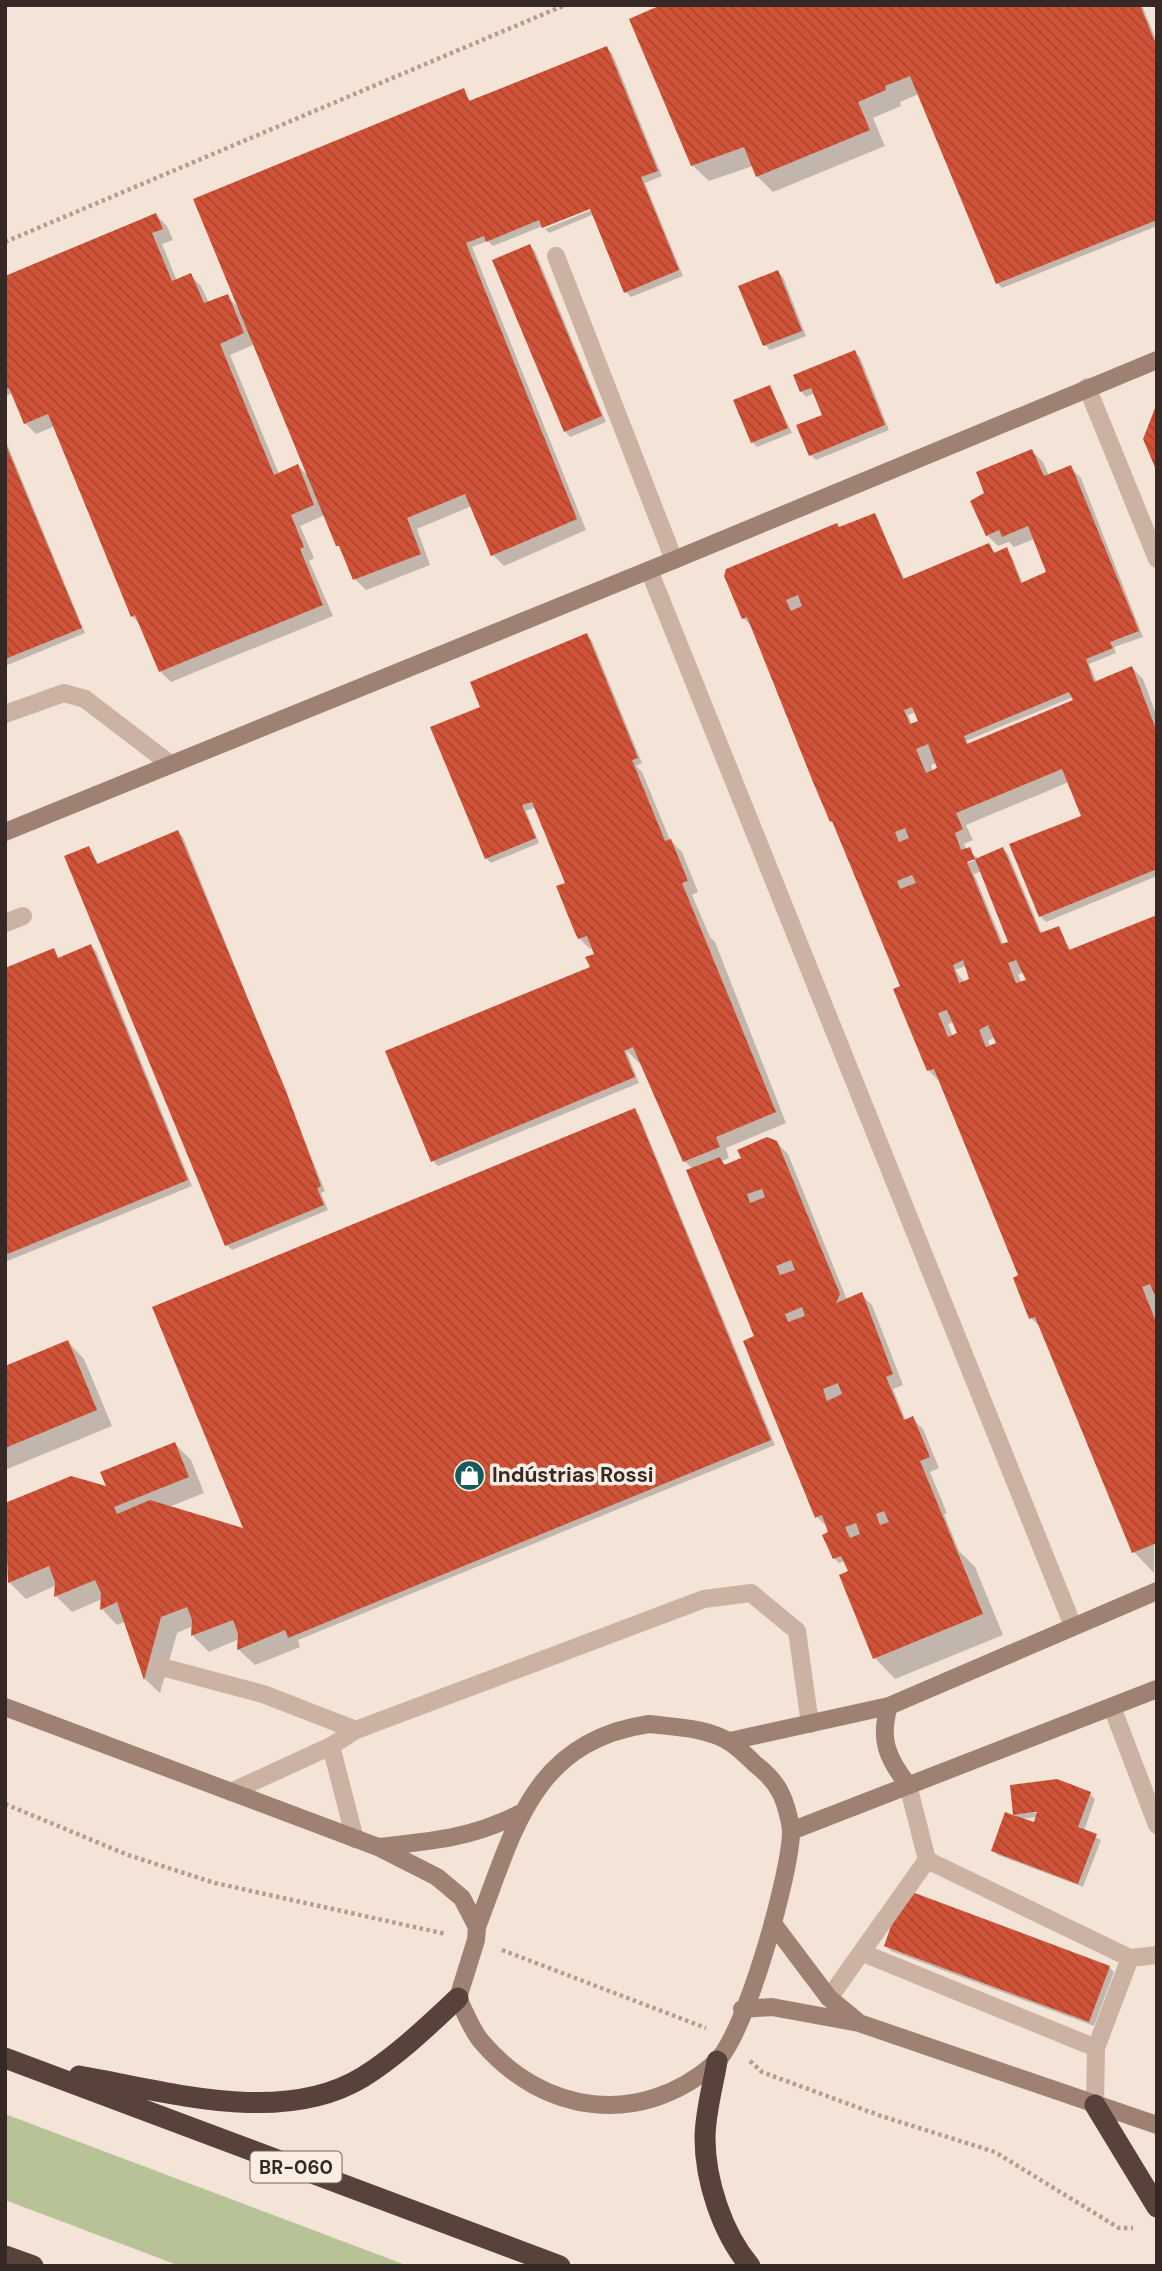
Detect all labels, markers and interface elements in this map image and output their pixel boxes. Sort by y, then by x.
shop icon: Indústrias Rossi [452,1458,486,1492]
place label: Indústrias Rossi [492,1461,654,1489]
road number: BR-060 [250,2152,342,2182]

